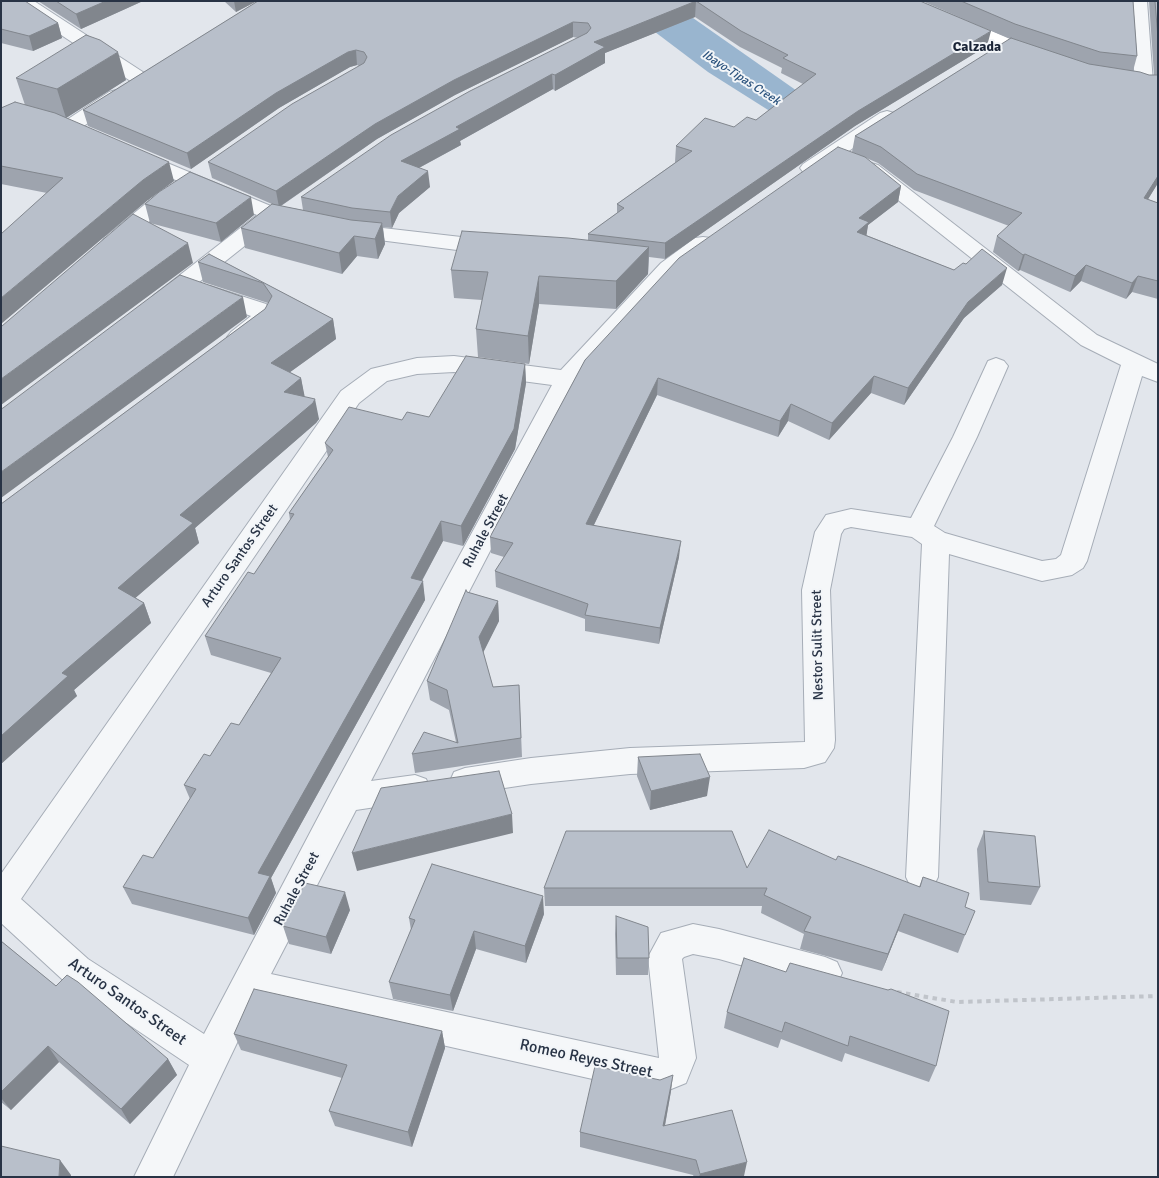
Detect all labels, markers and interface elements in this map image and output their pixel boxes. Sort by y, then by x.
district label: Calzada [953,39,1001,55]
water label: Ibayo-Tipas Creek [699,47,783,109]
street label: Ruhale Street [460,491,512,571]
street label: Arturo Santos Street [198,501,282,611]
street label: Nestor Sulit Street [809,590,827,700]
street label: Ruhale Street [271,849,323,929]
street label: Arturo Santos Street [64,954,190,1050]
street label: Romeo Reyes Street [518,1036,654,1082]

